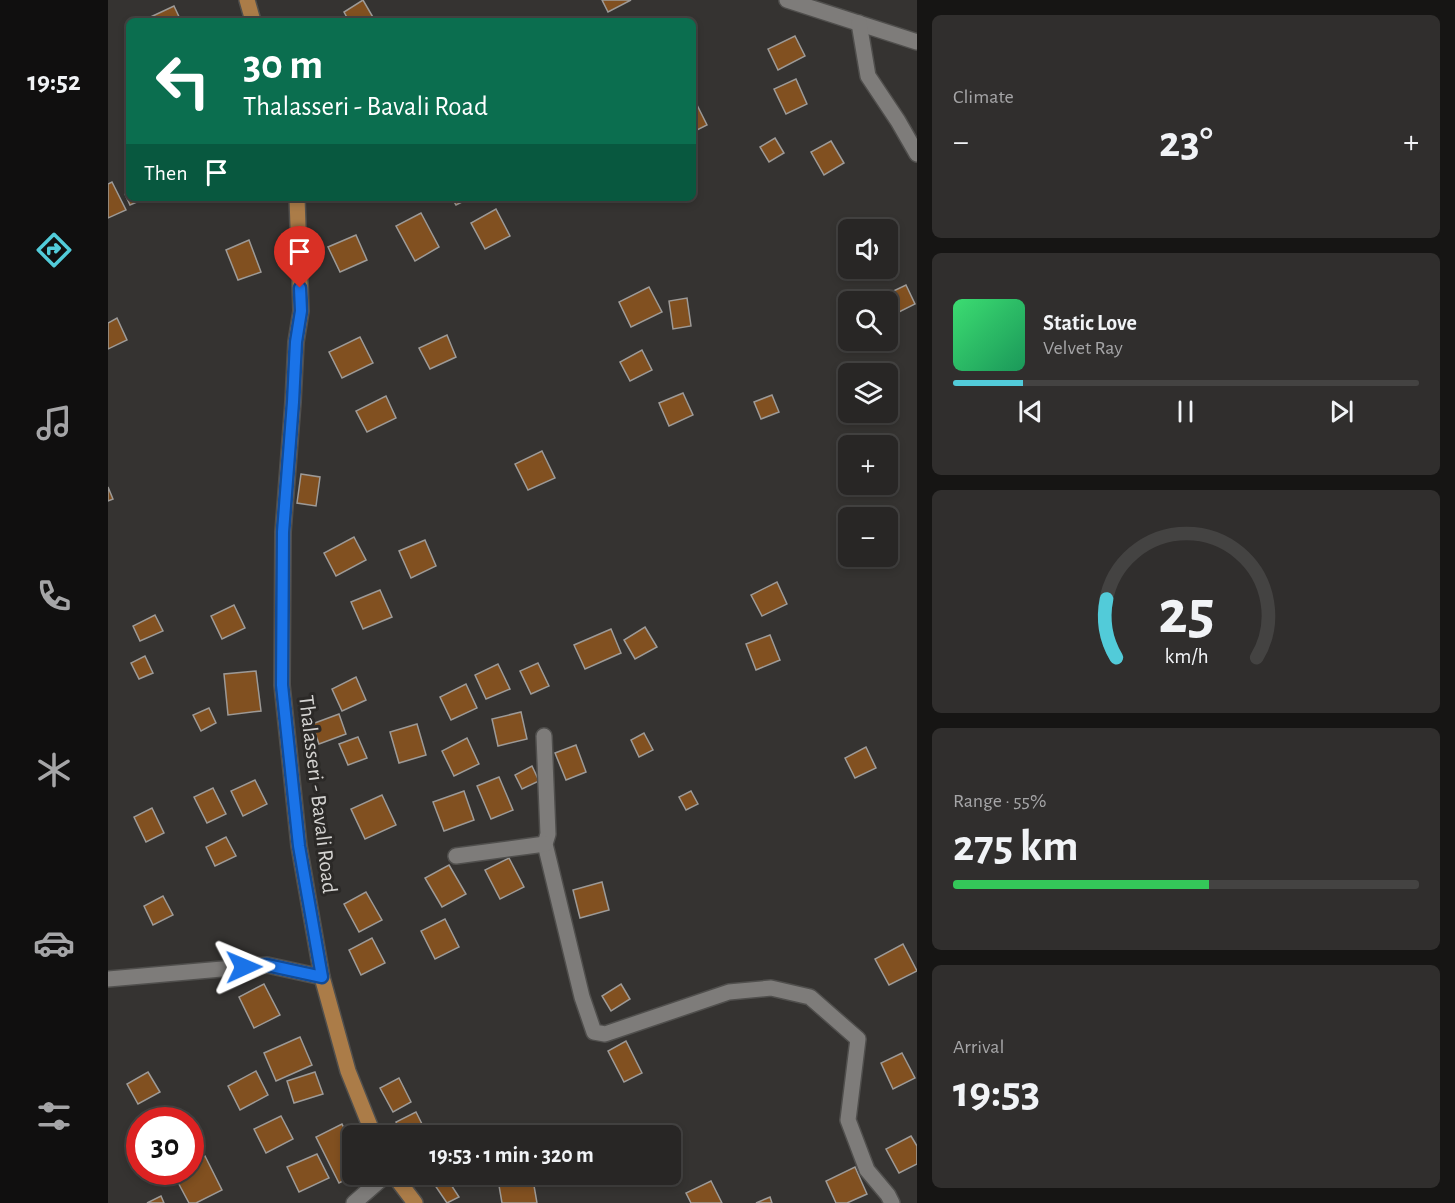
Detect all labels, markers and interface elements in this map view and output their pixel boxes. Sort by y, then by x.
icon: left [144,42,222,120]
text: 30 m [243,44,323,86]
text: 19:52 [27,68,81,95]
text: Climate [953,87,1014,107]
text: Thalasseri - Bavali Road [243,93,488,120]
text: 23° [1159,120,1213,165]
text: − [953,126,969,159]
text: + [1403,126,1419,159]
icon: arrive [200,156,233,189]
text: Then [144,162,188,184]
map controls [838,219,898,567]
button: sound [838,219,898,279]
pin [274,226,325,288]
icon: directions [33,229,75,271]
icon: arrive [283,235,316,268]
button: search [838,291,898,351]
text: Static Love [1043,312,1137,334]
text: Velvet Ray [1043,338,1123,358]
button: layers [838,363,898,423]
icon: previous [1014,395,1047,428]
icon: pause [1169,395,1202,428]
icon: next [1325,395,1358,428]
icon: music [33,402,75,444]
button: + [838,435,898,495]
button: − [838,507,898,567]
icon: phone [33,575,75,617]
text: 25 [1158,583,1214,645]
text: km/h [1164,647,1208,668]
street label: Thalasseri - Bavali Road [295,694,341,895]
icon: climate [33,749,75,791]
text: Range · 55% [953,791,1046,811]
text: 275 km [953,824,1078,869]
icon: car [33,922,75,964]
position arrow [212,935,276,999]
text: Arrival [953,1037,1004,1057]
text: 19:53 [953,1070,1040,1115]
icon: filters [33,1095,75,1137]
speed limit sign: 30 [126,1107,204,1185]
text: 19:53 · 1 min · 320 m [429,1144,594,1166]

